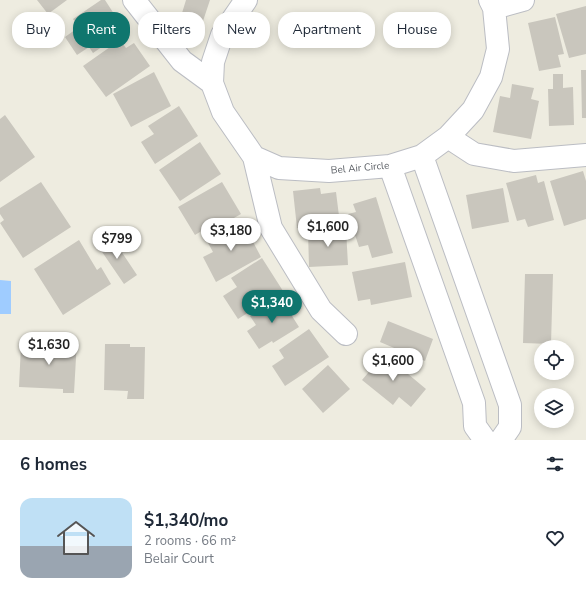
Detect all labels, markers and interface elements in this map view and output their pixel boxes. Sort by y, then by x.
chip: Buy [12,12,65,48]
chip: Rent [73,12,130,48]
chip: Filters [138,12,205,48]
chip: New [213,12,270,48]
chip: Apartment [278,12,375,48]
chip: House [383,12,451,48]
street label: Bel Air Circle [330,158,390,178]
pin: $1,600 [295,214,361,248]
pin: $3,180 [198,218,264,252]
text: $1,600 [307,218,349,236]
text: $3,180 [210,222,252,240]
pin: $799 [93,226,141,260]
text: $799 [101,230,133,248]
pin: $1,340 [239,290,305,324]
text: $1,340 [251,294,293,312]
pin: $1,630 [16,332,82,366]
text: $1,630 [28,336,70,354]
map controls [534,340,574,428]
button: locate [534,340,574,380]
pin: $1,600 [360,348,426,382]
text: $1,600 [372,352,414,370]
button: layers [534,388,574,428]
text: 6 homes [20,453,87,476]
icon: filters [544,453,566,475]
text: $1,340/mo [144,509,228,532]
icon: home [52,514,100,562]
icon: heart [544,527,566,549]
text: 2 rooms · 66 m² [144,532,236,550]
text: Belair Court [144,550,214,568]

